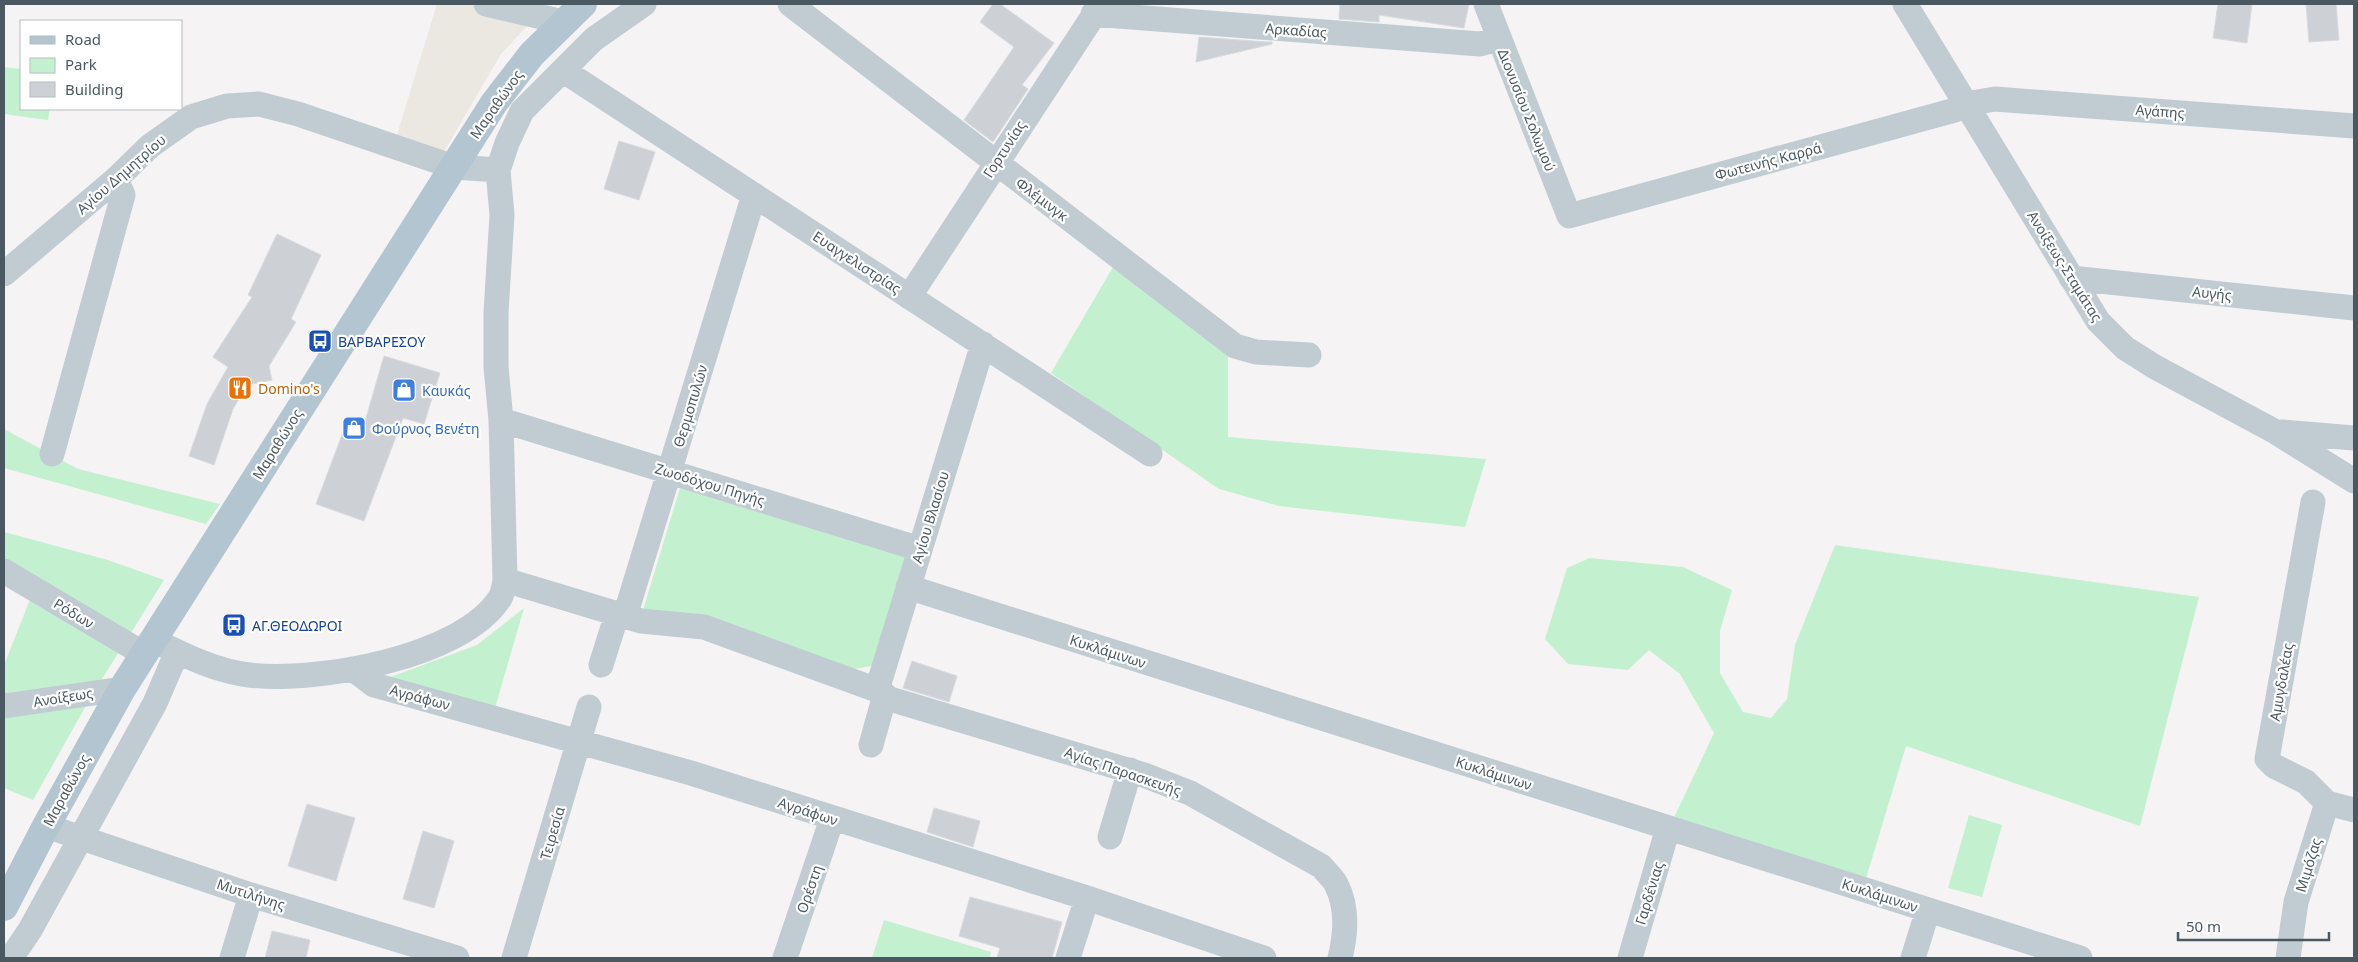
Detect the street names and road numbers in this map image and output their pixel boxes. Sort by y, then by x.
street label: Αρκαδίας [1265,18,1327,42]
street label: Διονυσίου Σολωμού [1494,46,1560,174]
street label: Μαραθώνος [465,66,527,142]
street label: Αγάπης [2135,100,2185,122]
street label: Γορτυνίας [978,117,1030,181]
street label: Αγίου Δημητρίου [72,130,170,218]
street label: Φωτεινής Καρρά [1713,138,1824,184]
street label: Φλέμινγκ [1012,173,1072,225]
street label: Ανοίξεως-Σταμάτας [2023,207,2107,325]
street label: Ευαγγελιστρίας [809,227,905,298]
street label: Αυγής [2191,281,2233,305]
street label: Θερμοπυλών [668,362,712,450]
street label: Μαραθώνος [248,405,306,483]
street label: Ζωοδόχου Πηγής [653,458,767,510]
street label: Αγίου Βλασίου [907,468,953,566]
street label: Ρόδων [51,594,97,632]
street label: Κυκλάμινων [1068,630,1148,672]
street label: Αμυγδαλέας [2265,641,2297,722]
street label: Αγράφων [388,680,452,714]
street label: Ανοίξεως [32,683,94,711]
street label: Αγίας Παρασκευής [1062,742,1184,800]
street label: Μαραθώνος [38,750,94,830]
street label: Κυκλάμινων [1454,752,1534,794]
street label: Αγράφων [776,792,840,830]
street label: Τειρεσία [535,804,569,862]
street label: Μιμόζας [2291,835,2325,895]
street label: Γαρδένιας [1630,859,1668,927]
street label: Ορέστη [792,862,826,916]
street label: Μυτιλήνης [214,874,288,914]
street label: Κυκλάμινων [1840,874,1920,916]

